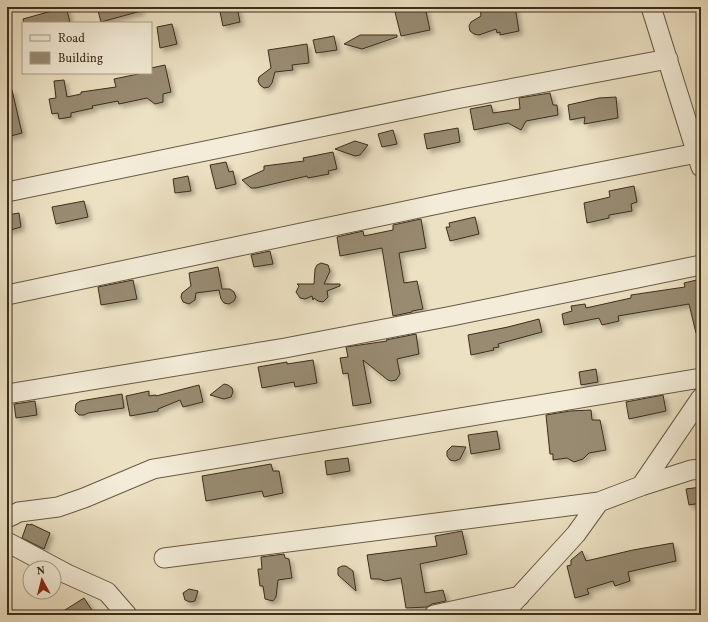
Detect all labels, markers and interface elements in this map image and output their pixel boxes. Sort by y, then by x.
legend [22,22,152,74]
text: Road [58,31,85,47]
text: Building [58,51,103,67]
north arrow [22,560,62,600]
text: N [36,564,46,579]

